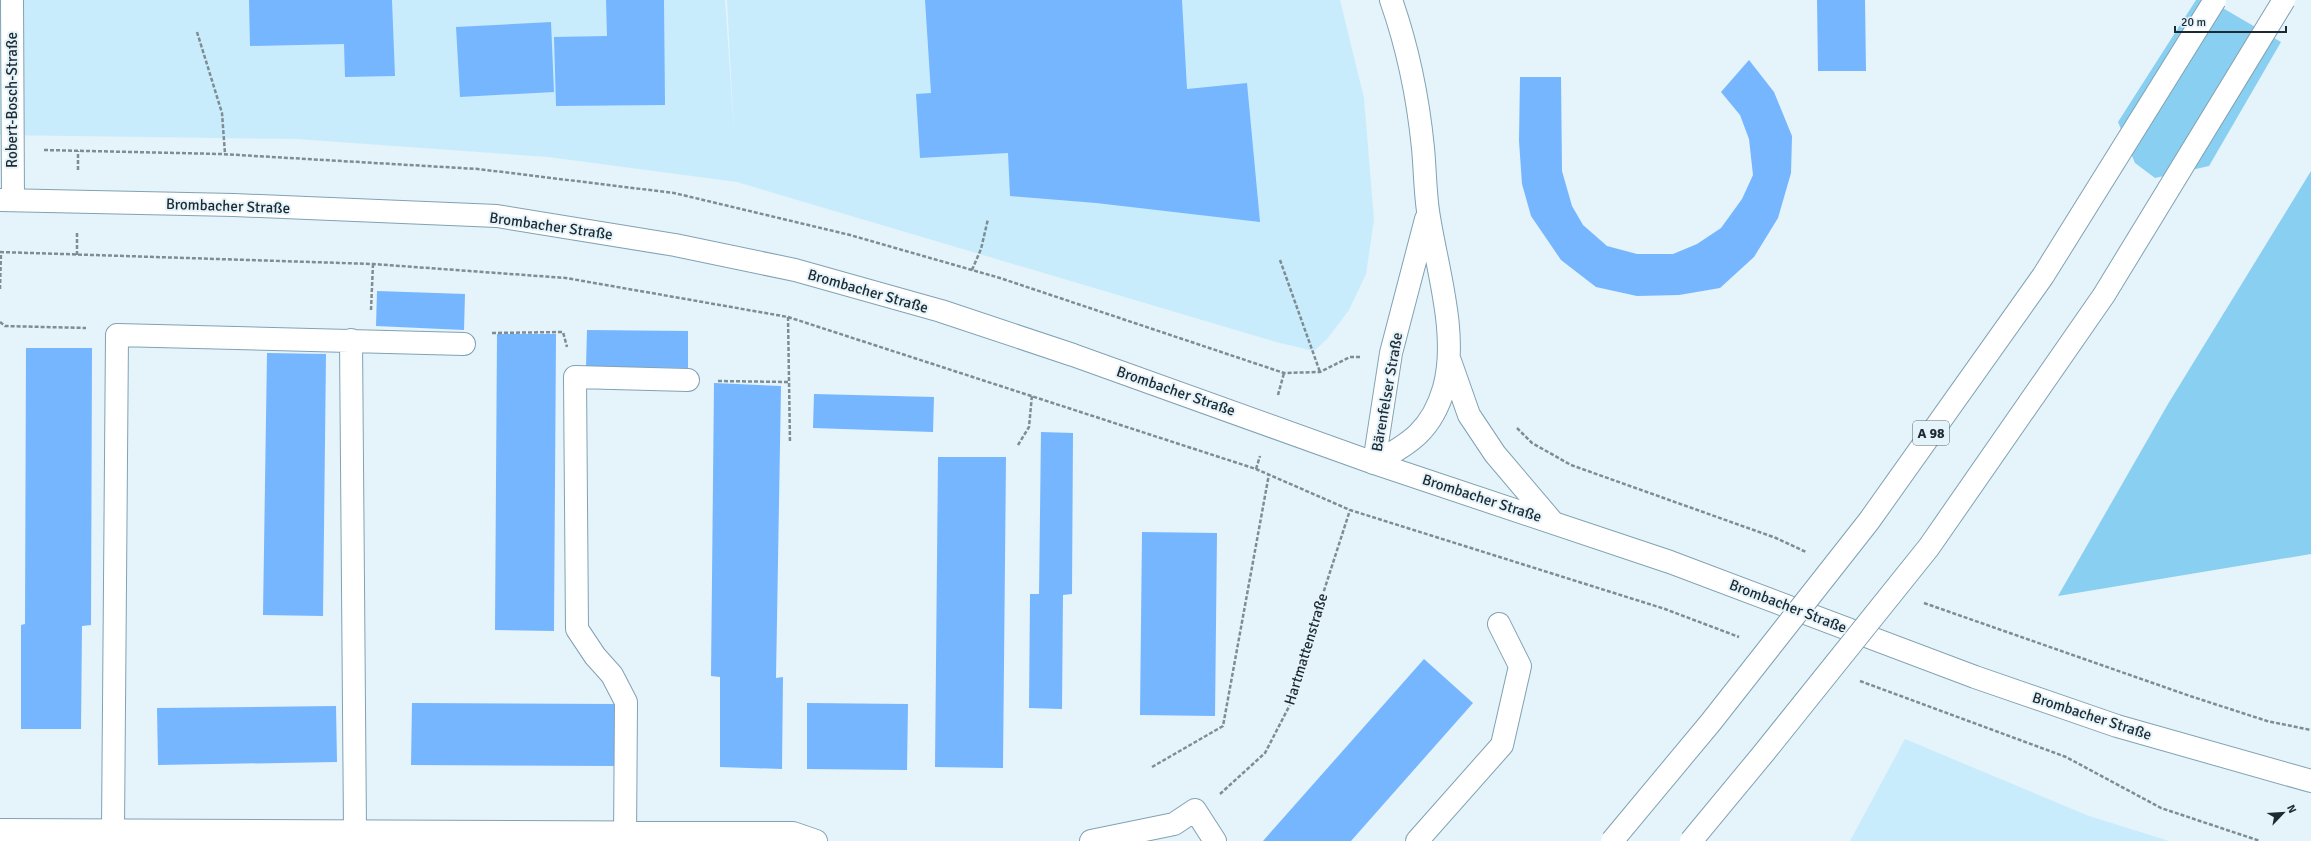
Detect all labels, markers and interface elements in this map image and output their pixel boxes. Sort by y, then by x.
scale bar [2175,8,2286,34]
text: 20 m [2181,15,2206,30]
street label: Robert-Bosch-Straße [3,32,21,168]
street label: Brombacher Straße [166,195,290,217]
street label: Brombacher Straße [488,208,614,244]
street label: Brombacher Straße [806,265,930,317]
street label: Bärenfelser Straße [1368,331,1406,453]
street label: Brombacher Straße [1114,362,1238,420]
road number: A 98 [1913,421,1949,445]
street label: Brombacher Straße [1420,470,1544,526]
street label: Brombacher Straße [1727,575,1849,637]
street label: Hartmattenstraße [1280,591,1332,707]
street label: Brombacher Straße [2030,688,2154,744]
north arrow [2263,793,2303,833]
text: N [2284,803,2299,815]

